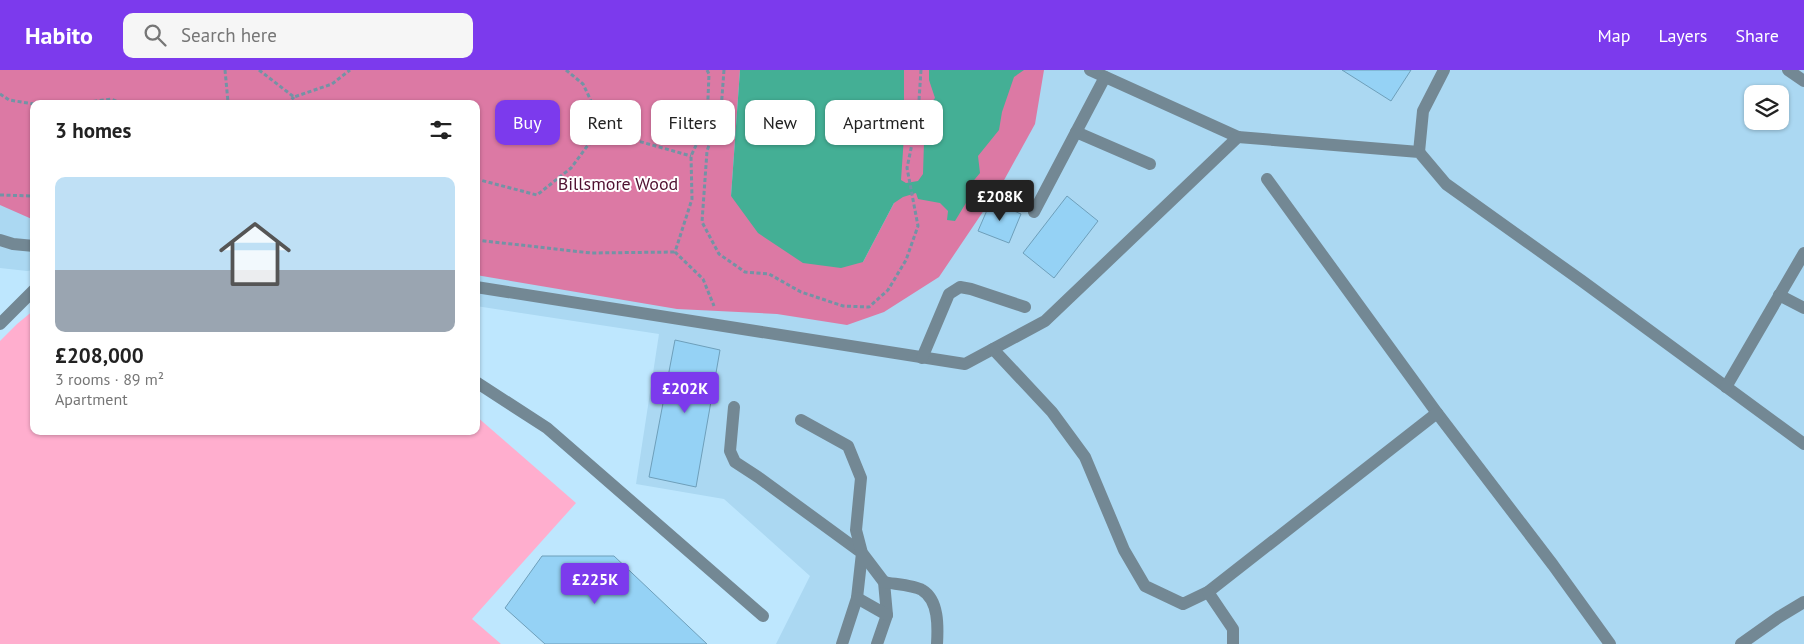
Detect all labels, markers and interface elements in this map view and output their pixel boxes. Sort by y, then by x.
search box [123,13,473,58]
text: Habito [25,20,93,51]
icon: search [141,21,169,49]
text: Search here [181,23,277,47]
text: Map [1598,24,1630,47]
text: Layers [1658,24,1707,47]
text: Share [1735,24,1779,47]
map controls [1744,85,1789,130]
button: layers [1744,85,1789,130]
chip: Buy [495,100,560,145]
chip: Rent [570,100,641,145]
chip: Filters [651,100,735,145]
chip: New [745,100,815,145]
chip: Apartment [825,100,943,145]
icon: filters [427,116,455,144]
text: 3 homes [55,117,131,144]
park label: Billsmore Wood [558,172,678,195]
pin: £208K [965,180,1035,222]
text: £208K [977,186,1023,206]
icon: home [210,209,300,299]
text: £208,000 [55,342,144,369]
text: 3 rooms · 89 m² [55,369,164,389]
pin: £202K [650,372,720,414]
text: £202K [662,378,708,398]
text: Apartment [55,389,128,409]
pin: £225K [560,562,630,605]
text: £225K [572,569,618,589]

